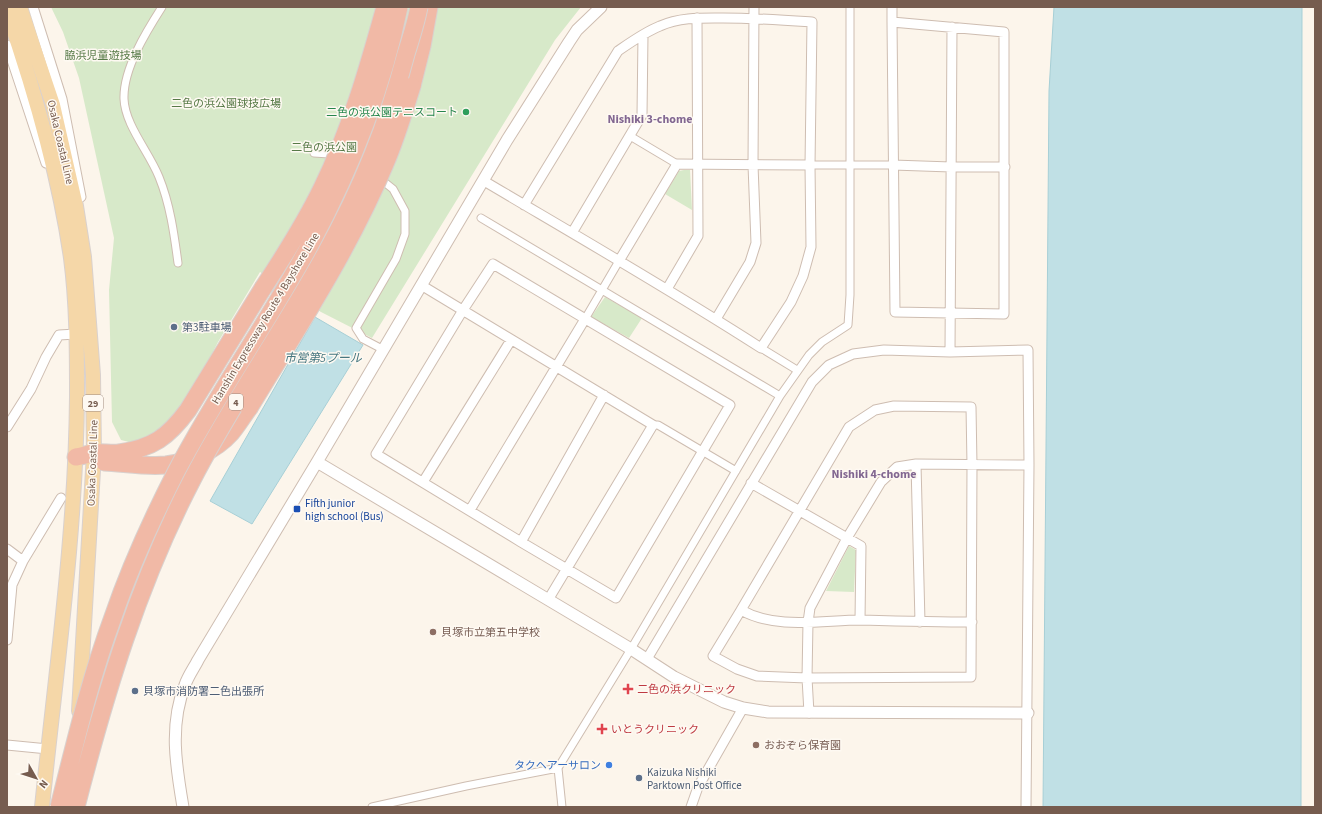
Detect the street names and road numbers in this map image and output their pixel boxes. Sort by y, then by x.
street label: Osaka Coastal Line [44,98,78,186]
street label: Hanshin Expressway Route 4 Bayshore Line [209,230,321,406]
road number: 4 [229,394,243,410]
road number: 29 [83,395,103,411]
street label: Osaka Coastal Line [84,419,102,506]

